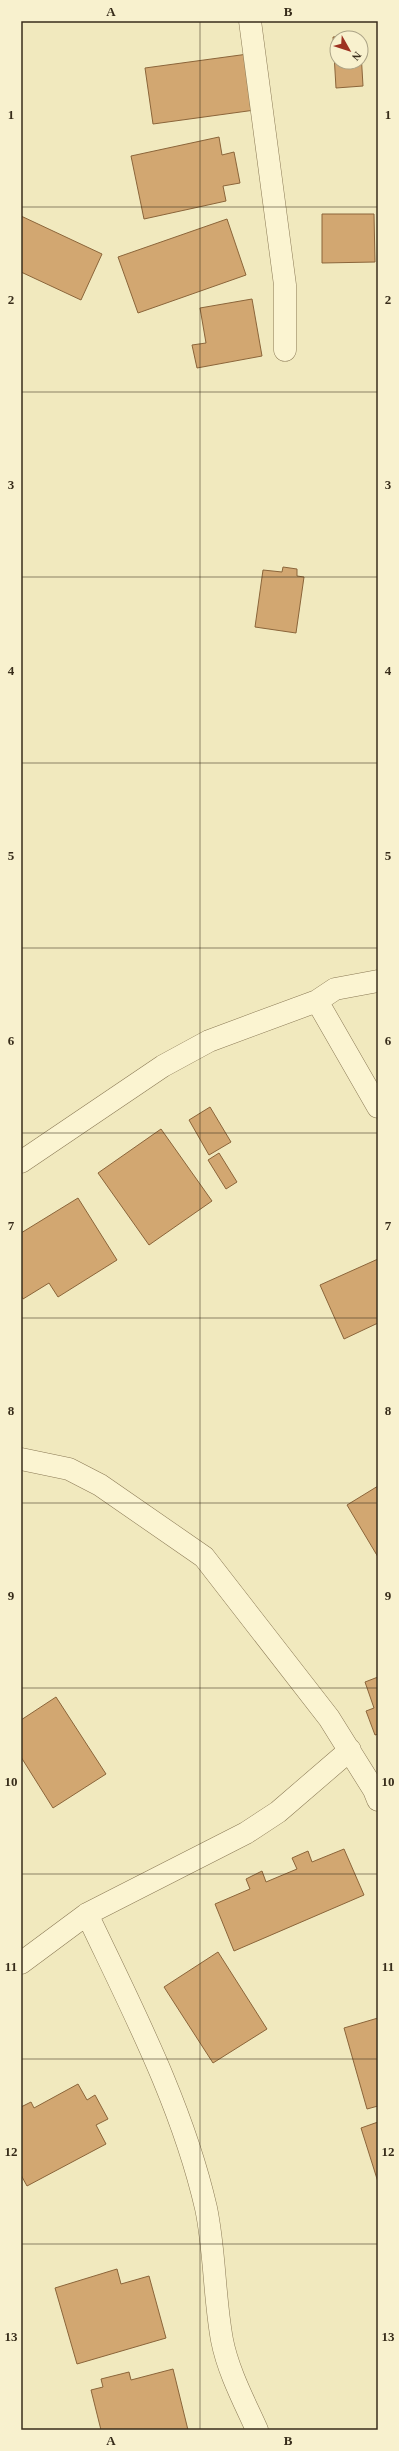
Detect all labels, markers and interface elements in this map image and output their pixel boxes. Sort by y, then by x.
text: A [106,4,116,19]
text: B [284,4,293,19]
north arrow [329,30,369,70]
text: N [350,49,364,63]
text: 1 [8,107,14,122]
text: 1 [385,107,391,122]
text: 2 [8,292,14,307]
text: 2 [385,292,391,307]
text: 3 [8,477,15,492]
text: 3 [385,477,392,492]
text: 4 [8,663,15,678]
text: 4 [385,663,392,678]
text: 5 [8,848,15,863]
text: 5 [385,848,392,863]
text: 6 [8,1033,15,1048]
text: 6 [385,1033,392,1048]
text: 7 [8,1218,15,1233]
text: 7 [385,1218,392,1233]
text: 8 [8,1403,15,1418]
text: 8 [385,1403,392,1418]
text: 9 [8,1588,15,1603]
text: 9 [385,1588,392,1603]
text: 10 [5,1774,18,1789]
text: 10 [382,1774,395,1789]
text: 11 [5,1959,17,1974]
text: 11 [382,1959,394,1974]
text: 12 [5,2144,18,2159]
text: 12 [382,2144,395,2159]
text: 13 [5,2329,18,2344]
text: 13 [382,2329,395,2344]
text: A [106,2433,116,2448]
text: B [284,2433,293,2448]

